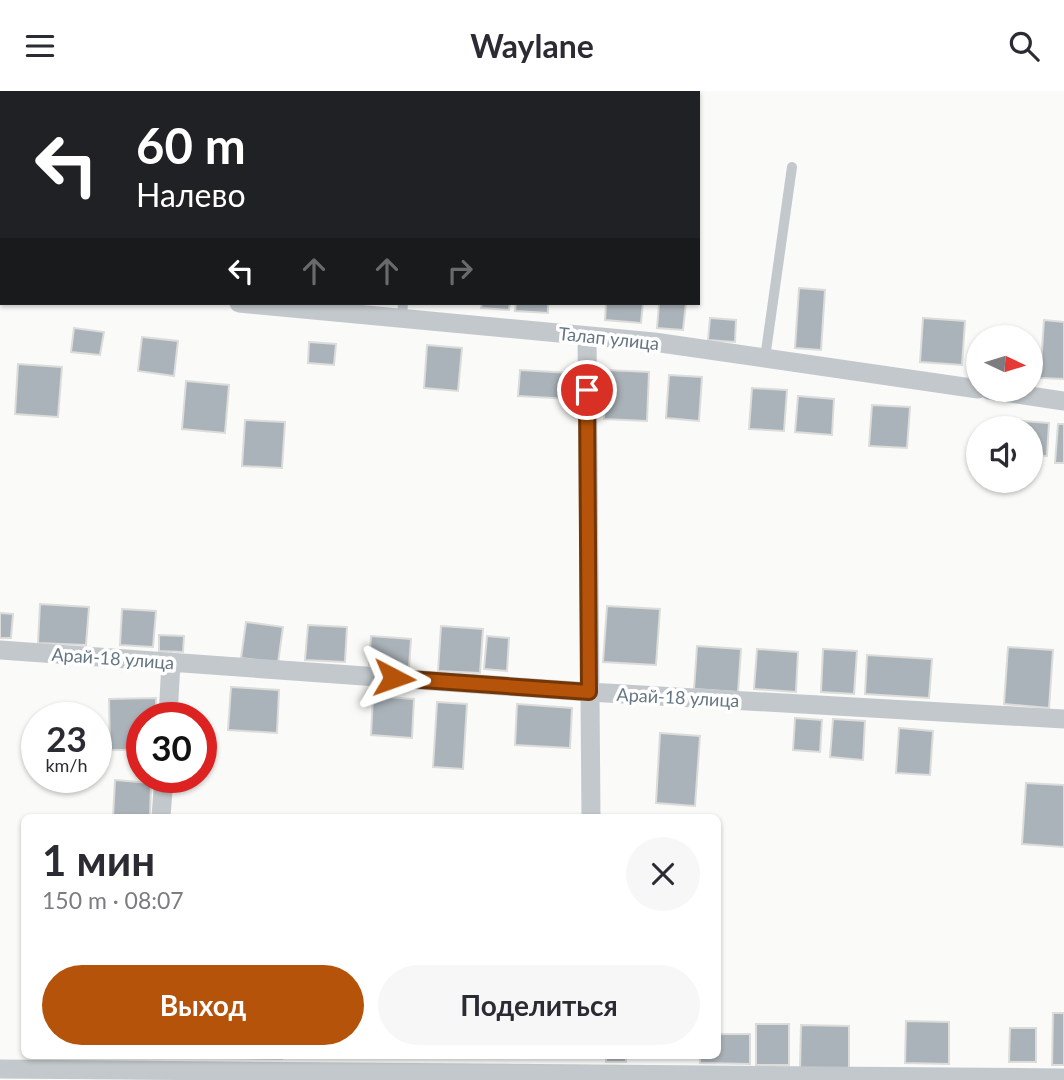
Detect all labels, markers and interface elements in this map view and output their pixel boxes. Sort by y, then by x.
text: Waylane [470,26,594,65]
icon: menu [21,27,59,65]
icon: search [1005,27,1043,65]
text: 60 m [136,116,246,174]
icon: left [21,119,112,210]
text: Налево [136,175,246,214]
icon: left [222,252,260,290]
icon: ahead [295,252,333,290]
icon: ahead [368,252,406,290]
icon: right [441,252,479,290]
street label: Талап улица [558,322,660,354]
north arrow [966,325,1043,403]
map controls [966,325,1043,493]
pin [557,360,617,420]
icon: arrive [568,371,606,409]
button: sound [966,416,1043,493]
position arrow [357,641,431,715]
street label: Арай-18 улица [51,643,175,673]
street label: Арай-18 улица [616,683,740,711]
speed limit sign: 30 [126,702,217,793]
text: 23 [46,717,87,759]
text: km/h [45,754,88,776]
text: 1 мин [42,835,155,885]
button: close [626,837,700,911]
text: 150 m · 08:07 [42,886,184,914]
button: Выход [42,965,364,1045]
button: Поделиться [378,965,700,1045]

